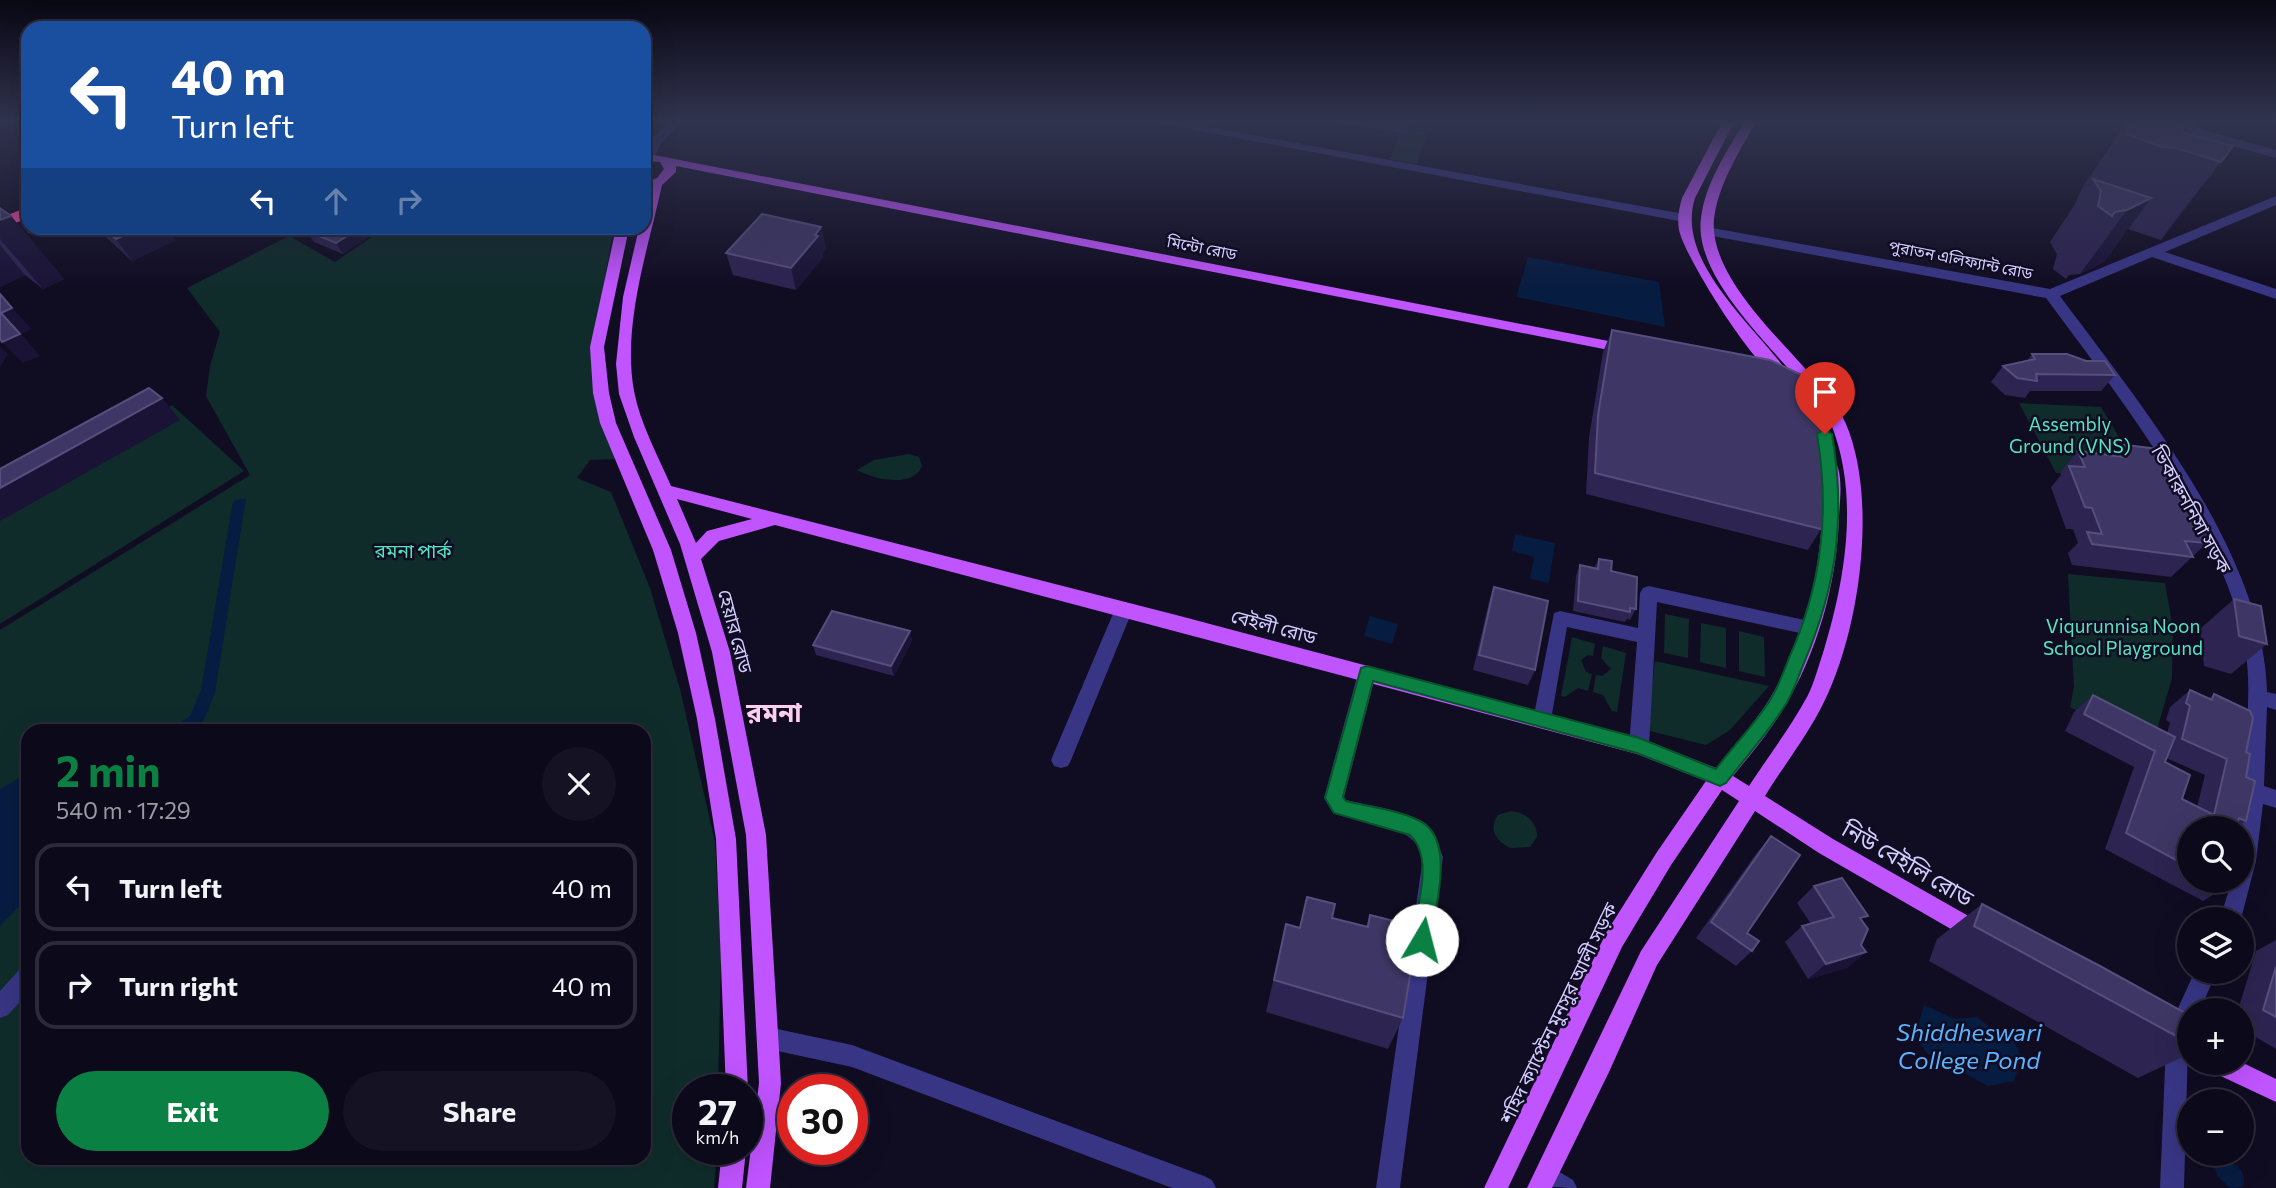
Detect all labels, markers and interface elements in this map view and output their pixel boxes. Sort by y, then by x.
text: 40 m [171,45,286,105]
icon: left [56,49,147,140]
text: Turn left [171,105,295,145]
icon: left [244,182,282,220]
icon: ahead [317,182,355,220]
icon: right [390,182,428,220]
street label: মিন্টো রোড [1164,231,1239,263]
street label: পুরাতন এলিফ্যান্ট রোড [1887,236,2035,283]
pin [1795,362,1855,434]
icon: arrive [1806,373,1844,411]
park label: Assembly Ground (VNS) [2009,412,2131,457]
street label: ভিকারুননিসা সড়ক [2147,440,2237,578]
park label: রমনা পার্ক [373,539,452,562]
street label: হেয়ার রোড [714,587,758,676]
street label: বেইলী রোড [1229,604,1320,649]
park label: Viqurunnisa Noon School Playground [2043,614,2203,659]
district label: রমনা [745,696,802,727]
text: 2 min [56,744,161,796]
button: close [542,747,616,821]
text: 540 m · 17:29 [56,796,191,824]
street label: নিউ বেইলি রোড [1837,814,1979,912]
map controls [2177,816,2254,1166]
button: search [2177,816,2254,893]
icon: left [60,868,98,906]
text: Turn left [119,872,222,903]
text: 40 m [552,872,612,903]
street label: শহিদ ক্যাপ্টেন মুনসুর আলী সড়ক [1494,898,1623,1129]
position arrow [1385,903,1459,977]
button: layers [2177,907,2254,984]
icon: right [60,966,98,1004]
text: Turn right [119,970,238,1001]
text: 40 m [552,970,612,1001]
button: + [2177,998,2254,1075]
water label: Shiddheswari College Pond [1896,1017,2043,1074]
button: Exit [56,1071,329,1151]
button: Share [343,1071,616,1151]
speed limit sign: 30 [777,1074,868,1165]
text: 27 [698,1089,737,1132]
button: − [2177,1089,2254,1166]
text: km/h [696,1126,739,1148]

